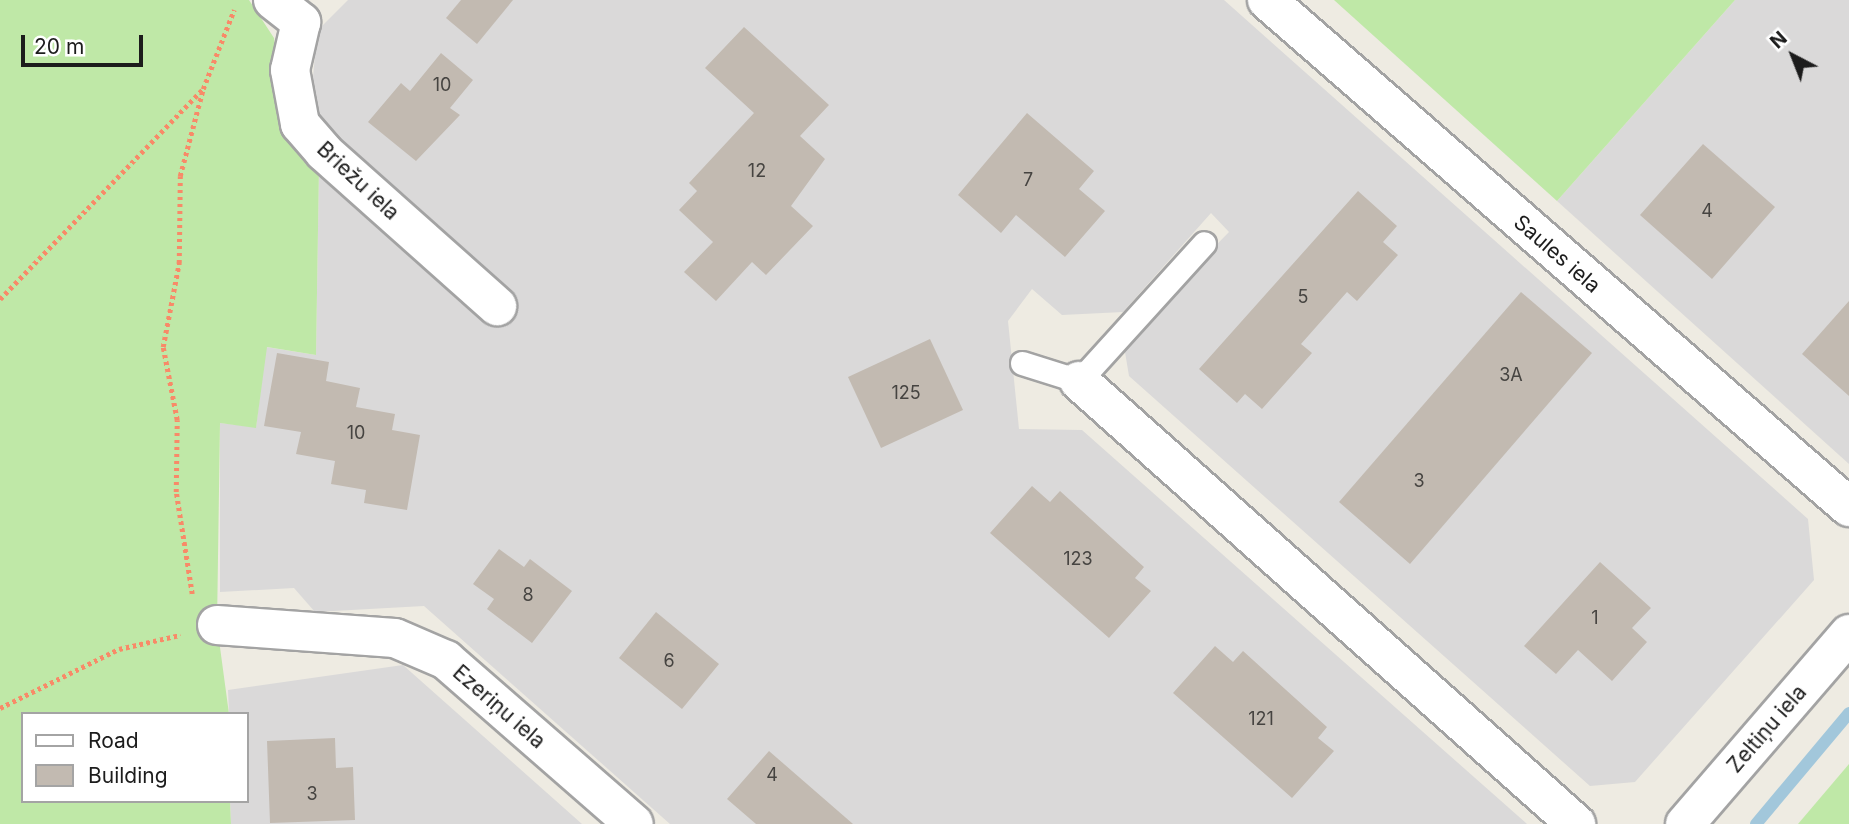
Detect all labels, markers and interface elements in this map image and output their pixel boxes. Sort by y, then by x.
scale bar [24,21,147,65]
north arrow [1758,21,1828,91]
text: N [1766,27,1792,53]
text: 20 m [34,34,84,59]
house number: 10 [433,74,451,96]
street label: Briežu iela [312,137,404,225]
house number: 12 [748,160,766,182]
house number: 7 [1023,169,1033,191]
house number: 4 [1701,200,1713,222]
street label: Saules iela [1509,210,1605,298]
house number: 5 [1298,286,1308,308]
house number: 3A [1499,364,1523,386]
house number: 125 [891,382,921,404]
house number: 10 [347,422,365,444]
house number: 3 [1413,470,1425,492]
house number: 123 [1063,548,1093,570]
house number: 8 [522,584,534,606]
house number: 1 [1591,607,1599,629]
house number: 6 [663,650,675,672]
street label: Ezeriņu iela [448,660,550,754]
street label: Zeltiņu iela [1722,680,1812,778]
house number: 121 [1248,708,1274,730]
legend [21,712,248,803]
text: Road [88,728,139,753]
text: Building [88,763,168,788]
house number: 4 [766,764,778,786]
house number: 3 [306,783,318,805]

